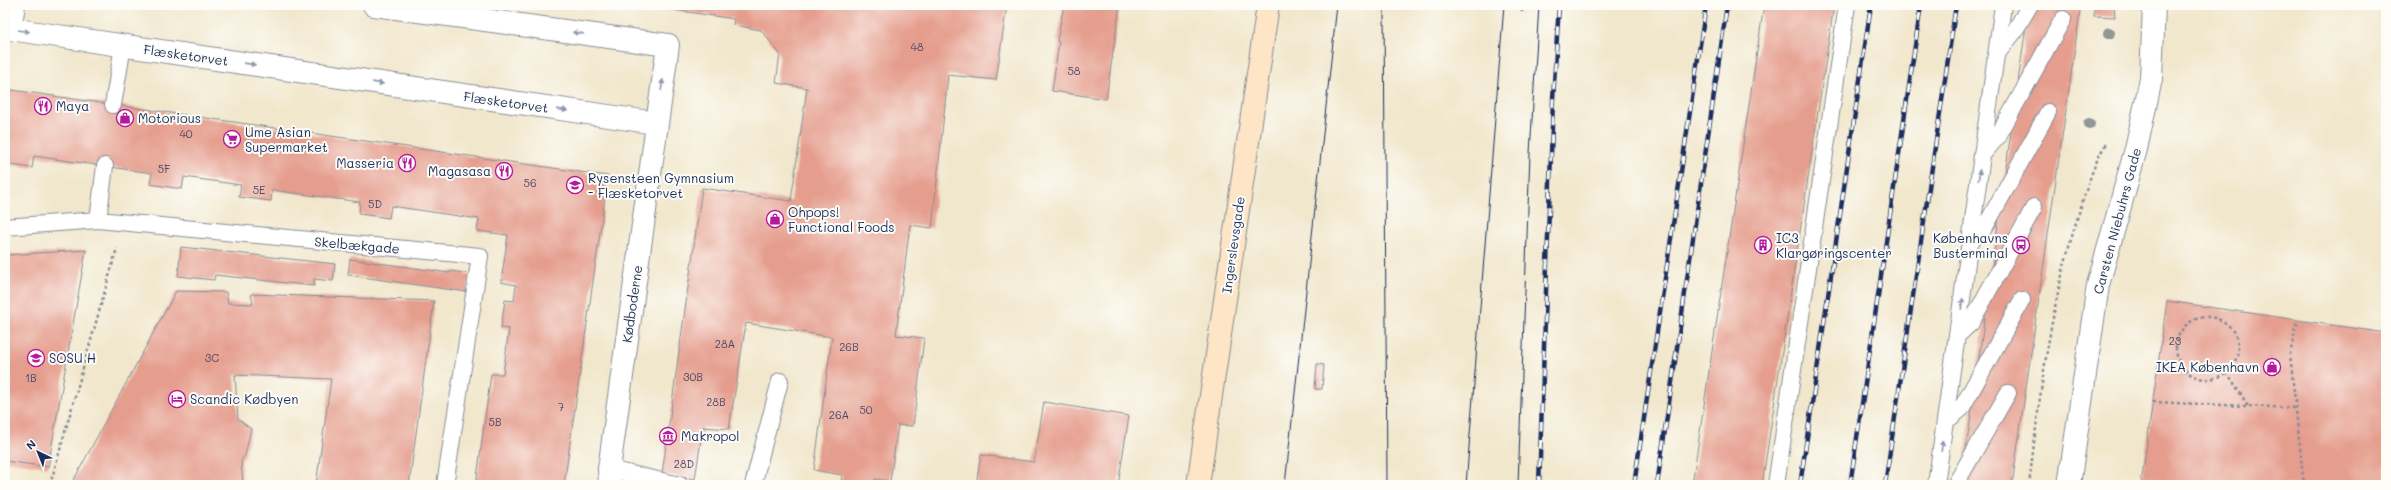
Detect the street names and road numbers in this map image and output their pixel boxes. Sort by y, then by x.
street label: Flæsketorvet [143,40,230,69]
street label: Flæsketorvet [463,87,550,116]
street label: Carsten Niebuhrs Gade [2089,146,2144,296]
street label: Ingerslevsgade [1217,195,1248,295]
street label: Skelbækgade [314,232,400,257]
street label: Kødboderne [618,264,645,344]

